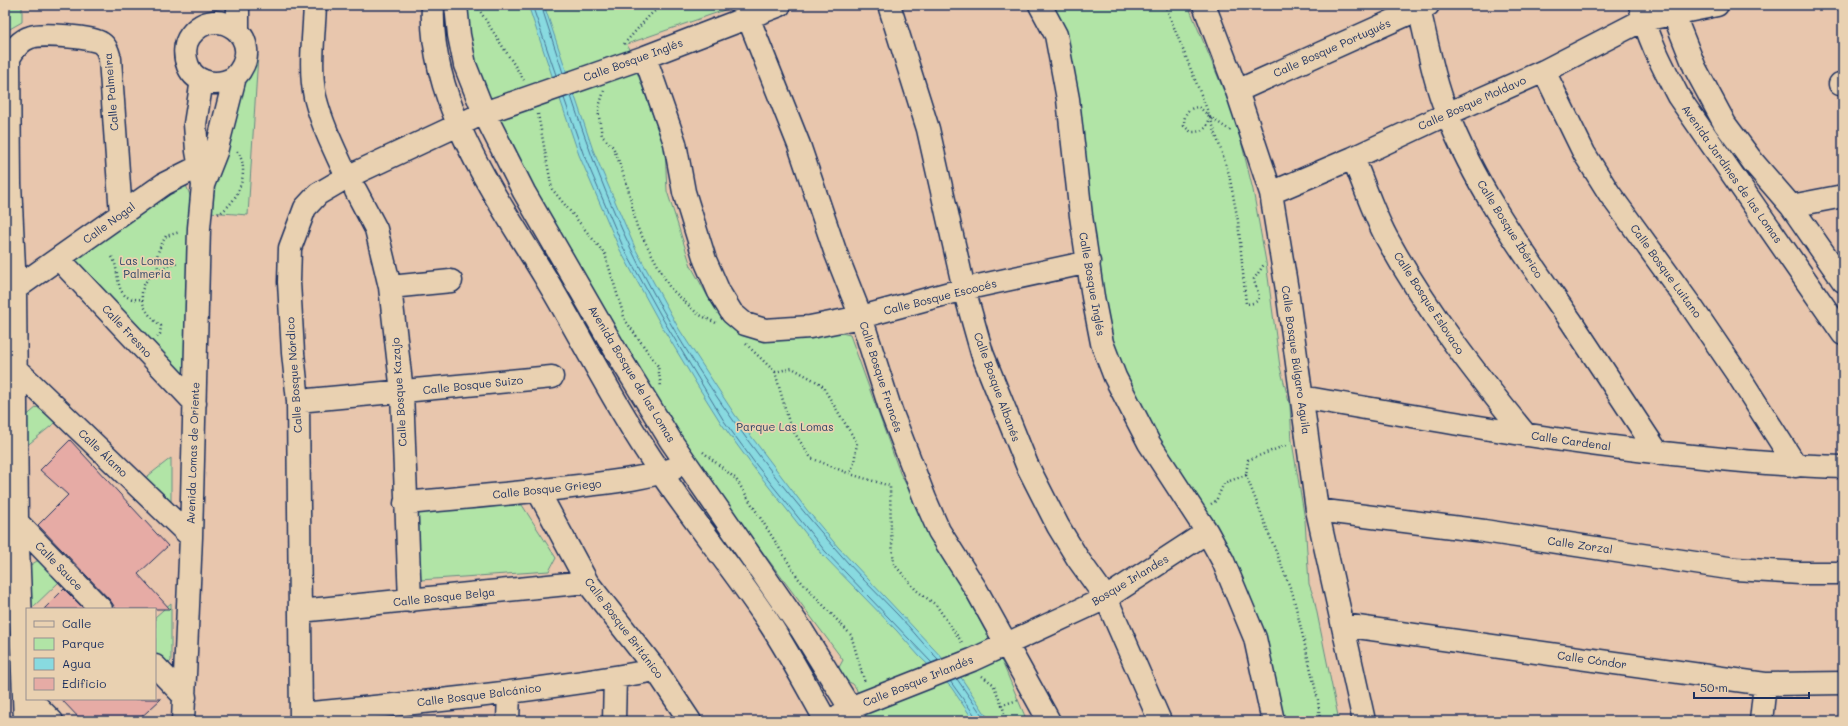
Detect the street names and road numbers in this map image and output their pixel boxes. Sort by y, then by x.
street label: Calle Bosque Portugués [1271,15,1393,80]
street label: Calle Bosque Inglés [581,35,685,85]
street label: Calle Palmeira [100,52,121,132]
street label: Calle Bosque Moldavo [1415,72,1529,133]
street label: Avenida Jardines de las Lomas [1679,102,1786,246]
street label: Calle Bosque Ibérico [1474,177,1547,281]
street label: Calle Nogal [80,199,138,247]
street label: Calle Bosque Luitano [1627,221,1706,321]
street label: Calle Bosque Inglés [1076,231,1109,337]
street label: Calle Bosque Eslovaco [1391,249,1468,357]
street label: Calle Bosque Escocés [882,275,998,318]
street label: Calle Bosque Búlgaro Aguila [1279,285,1314,435]
street label: Calle Fresno [99,301,156,361]
street label: Avenida Bosque de las Lomas [586,303,679,445]
street label: Calle Bosque Nórdico [282,316,305,433]
street label: Calle Bosque Francés [856,319,907,434]
street label: Calle Bosque Albanés [971,330,1024,444]
street label: Calle Bosque Kazajo [387,336,410,447]
street label: Calle Bosque Suizo [422,372,524,397]
street label: Avenida Lomas de Oriente [183,381,202,524]
street label: Calle Álamo [75,425,132,480]
street label: Calle Cardenal [1530,427,1612,454]
street label: Calle Bosque Griego [492,475,603,502]
street label: Calle Zorzal [1546,533,1614,557]
street label: Calle Sauce [32,538,87,594]
street label: Bosque Irlandes [1088,551,1171,608]
street label: Calle Bosque Británico [582,574,668,682]
street label: Calle Bosque Belga [392,584,496,609]
street label: Calle Cóndor [1556,647,1628,672]
street label: Calle Bosque Irlandés [860,651,975,710]
street label: Calle Bosque Balcánico [416,679,542,710]

